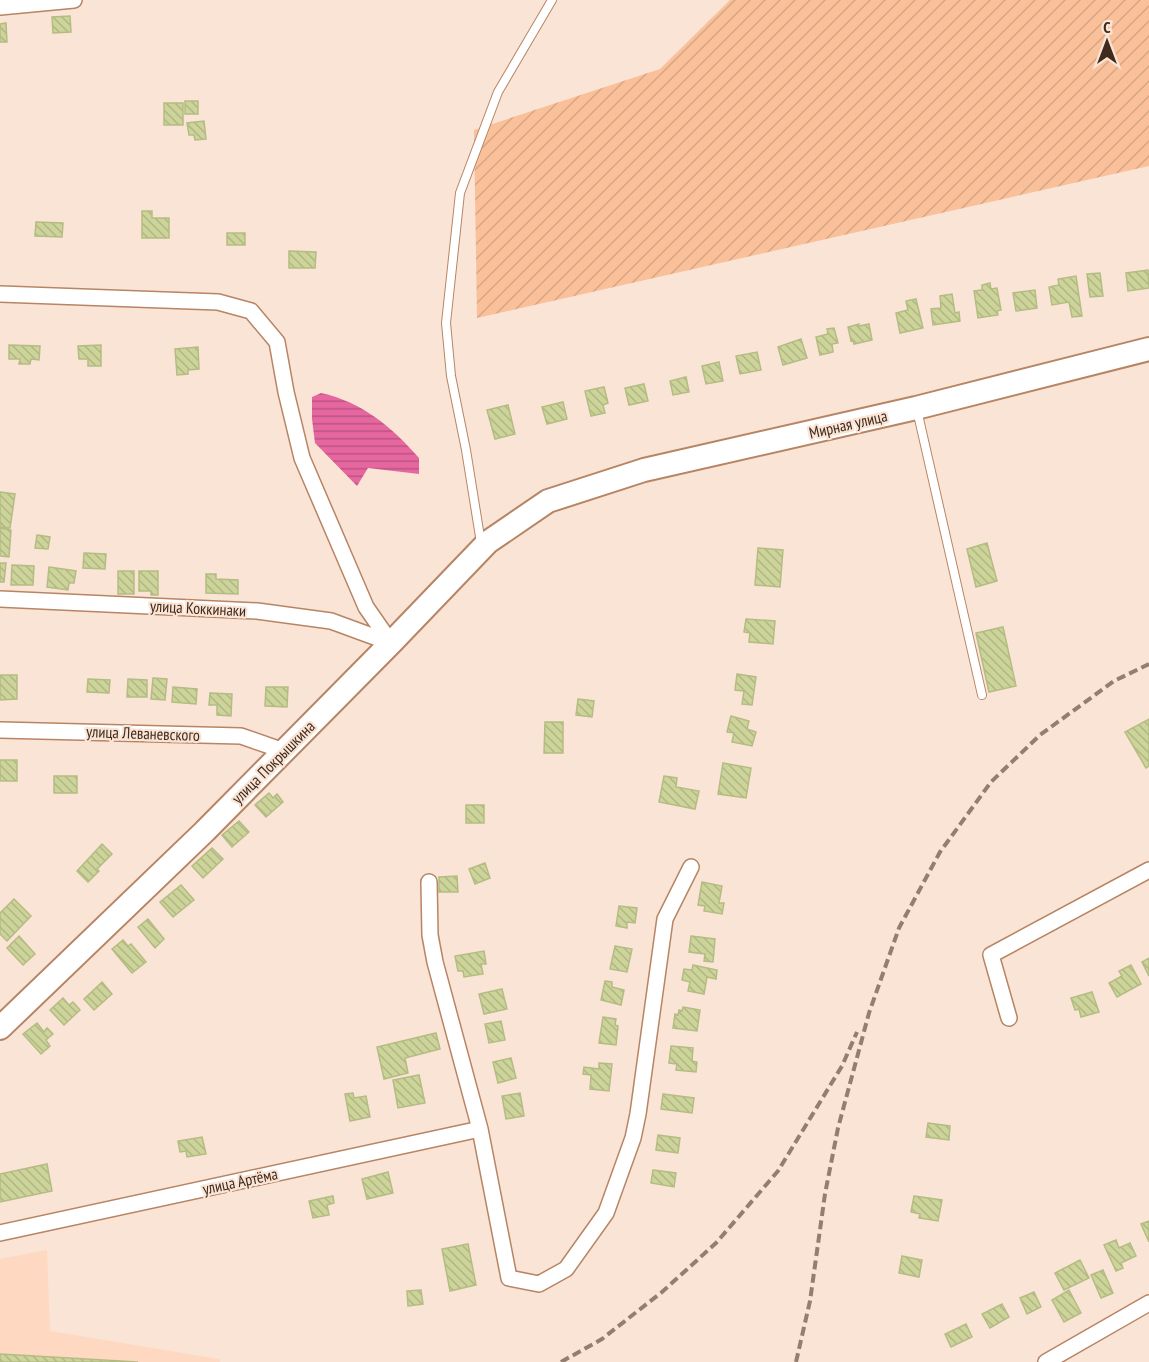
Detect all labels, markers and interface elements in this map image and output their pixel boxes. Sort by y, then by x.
north arrow [1077,12,1137,72]
text: С [1103,17,1111,37]
street label: Мирная улица [807,405,889,443]
street label: улица Коккинаки [149,595,247,621]
street label: улица Покрышкина [227,716,319,808]
street label: улица Леваневского [86,721,200,745]
street label: улица Артёма [201,1163,279,1199]

